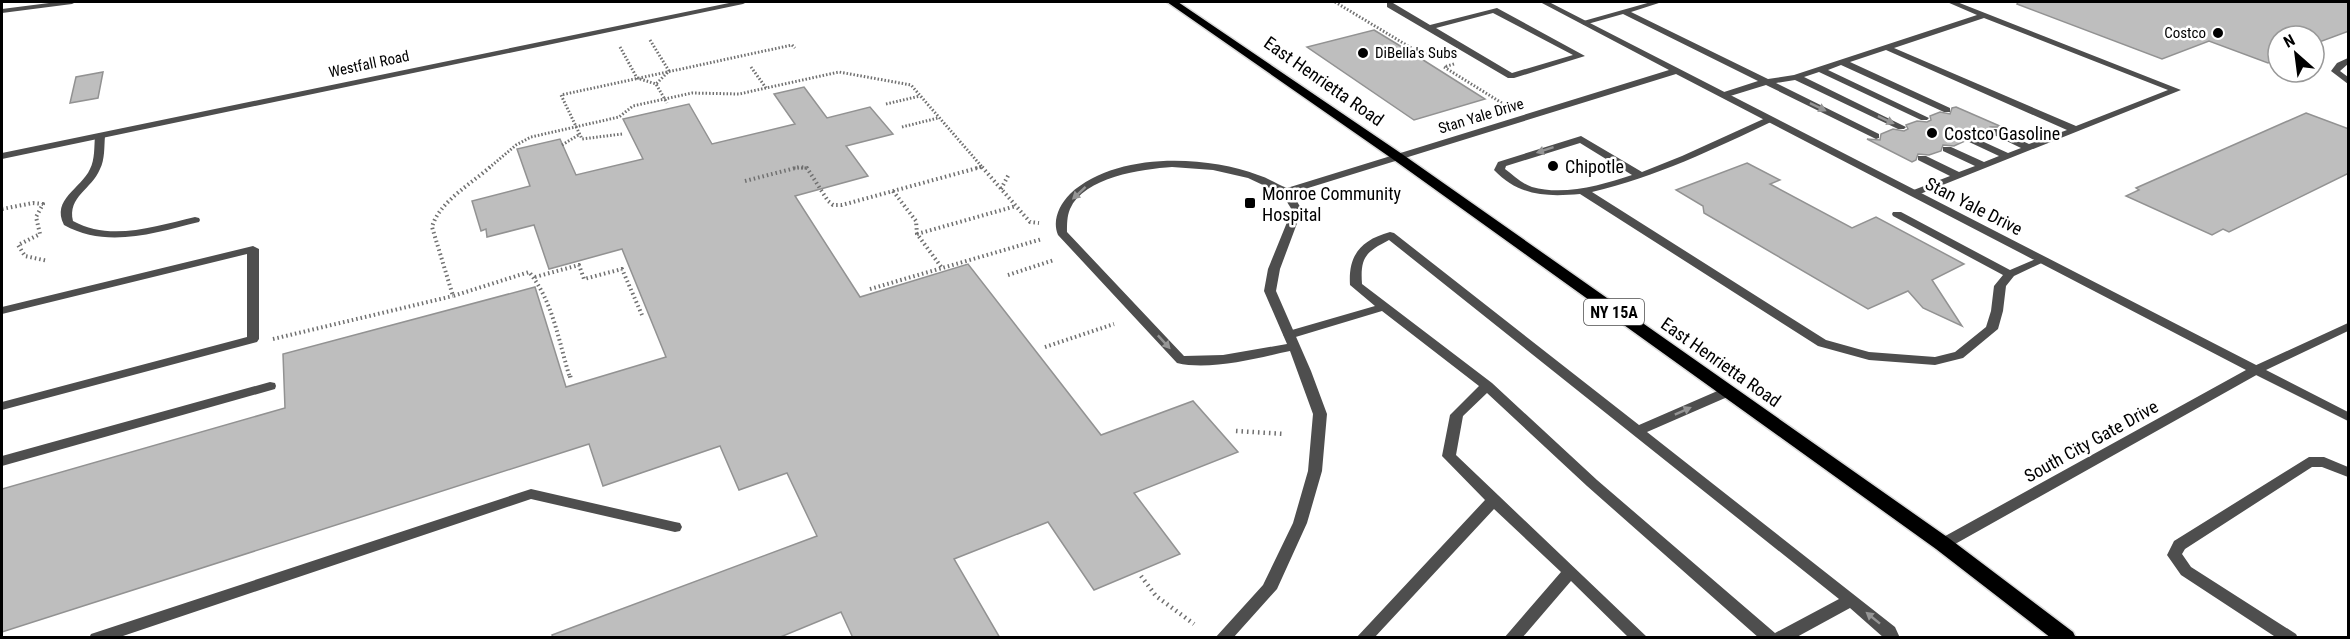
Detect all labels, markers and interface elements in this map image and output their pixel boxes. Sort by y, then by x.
place label: Costco [2164,24,2206,42]
north arrow [2266,24,2326,84]
marker: Costco [2211,26,2225,40]
text: N [2280,31,2298,52]
street label: East Henrietta Road [1260,32,1388,130]
place label: DiBella's Subs [1375,44,1458,62]
marker: DiBella's Subs [1356,46,1370,60]
street label: Westfall Road [327,47,411,81]
street label: Stan Yale Drive [1436,94,1526,138]
one-way arrow [1810,103,1827,112]
one-way arrow [1878,115,1895,124]
place label: Costco Gasoline [1944,123,2060,144]
marker: Costco Gasoline [1925,126,1939,140]
one-way arrow [1536,145,1554,155]
place label: Chipotle [1565,156,1624,177]
marker: Chipotle [1546,159,1560,173]
street label: Stan Yale Drive [1922,173,2026,239]
place label: Monroe Community Hospital [1262,183,1401,225]
one-way arrow [1071,186,1086,200]
marker: Monroe Community Hospital [1243,196,1257,210]
road number: NY 15A [1584,299,1644,325]
street label: East Henrietta Road [1657,313,1785,411]
one-way arrow [1157,334,1171,349]
street label: South City Gate Drive [2020,396,2162,486]
one-way arrow [1674,406,1692,416]
one-way arrow [1865,611,1881,624]

